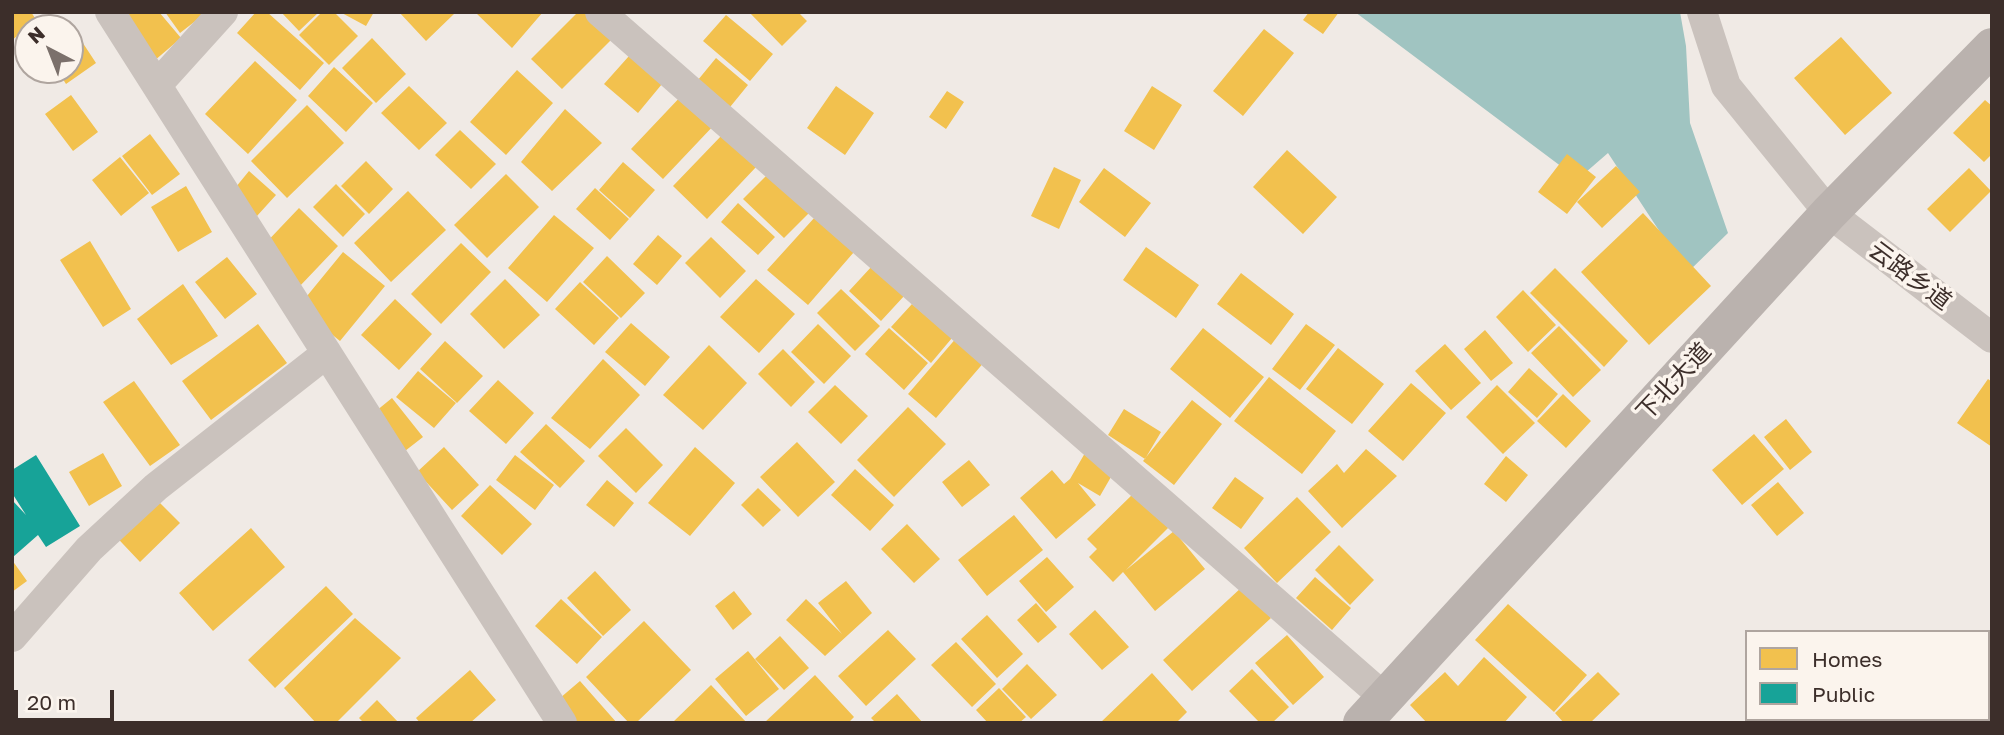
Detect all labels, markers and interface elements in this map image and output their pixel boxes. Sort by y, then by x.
north arrow [14,14,84,84]
text: N [23,21,49,48]
street label: 云路乡道 [1863,236,1957,316]
street label: 下北大道 [1631,337,1717,427]
legend [1745,630,1990,721]
text: Homes [1812,646,1882,672]
scale bar [18,676,117,720]
text: Public [1812,681,1875,707]
text: 20 m [27,689,76,715]

